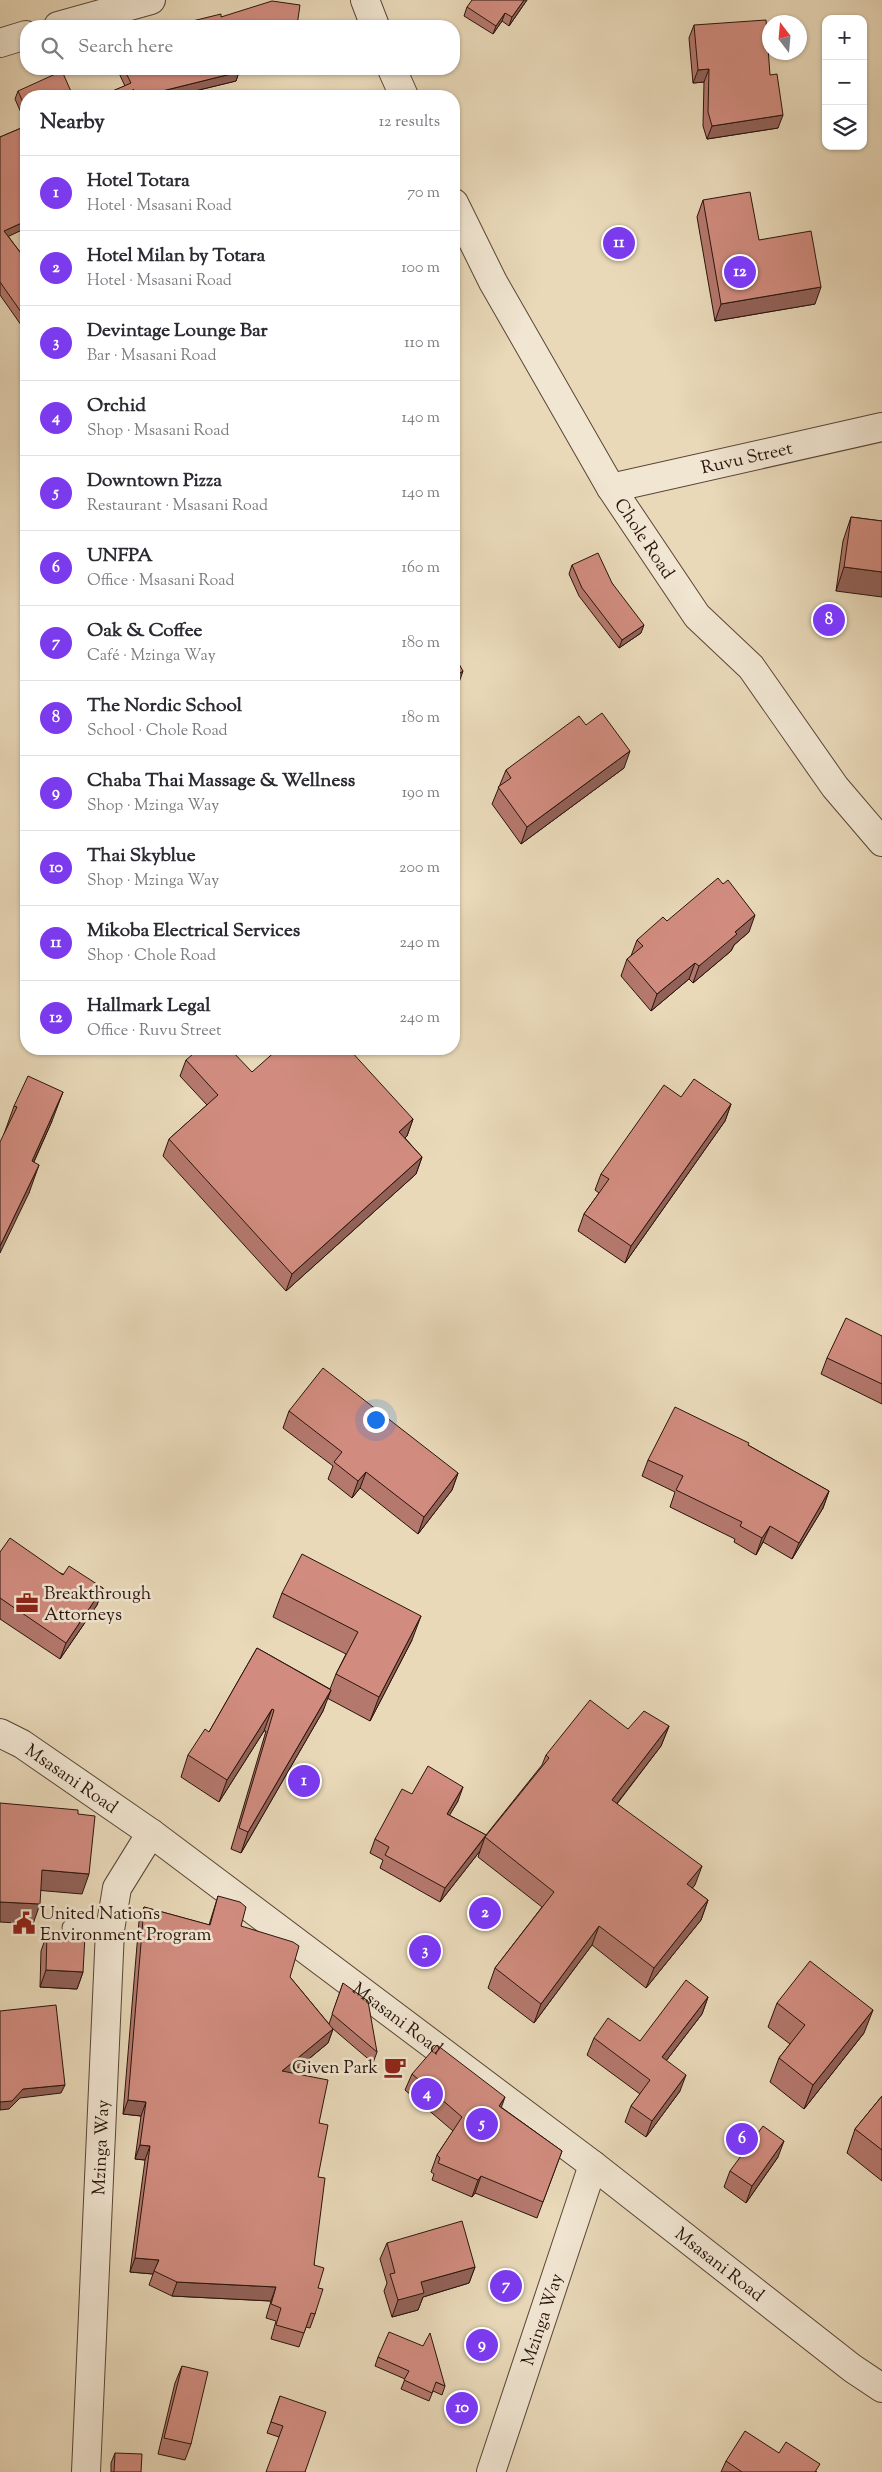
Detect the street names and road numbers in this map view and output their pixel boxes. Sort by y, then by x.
street label: Ruvu Street [699,437,795,482]
street label: Chole Road [607,494,680,585]
street label: Msasani Road [19,1739,122,1821]
street label: Msasani Road [346,1977,447,2063]
street label: Mzinga Way [87,2099,117,2196]
street label: Msasani Road [668,2222,769,2309]
street label: Mzinga Way [516,2270,571,2369]

